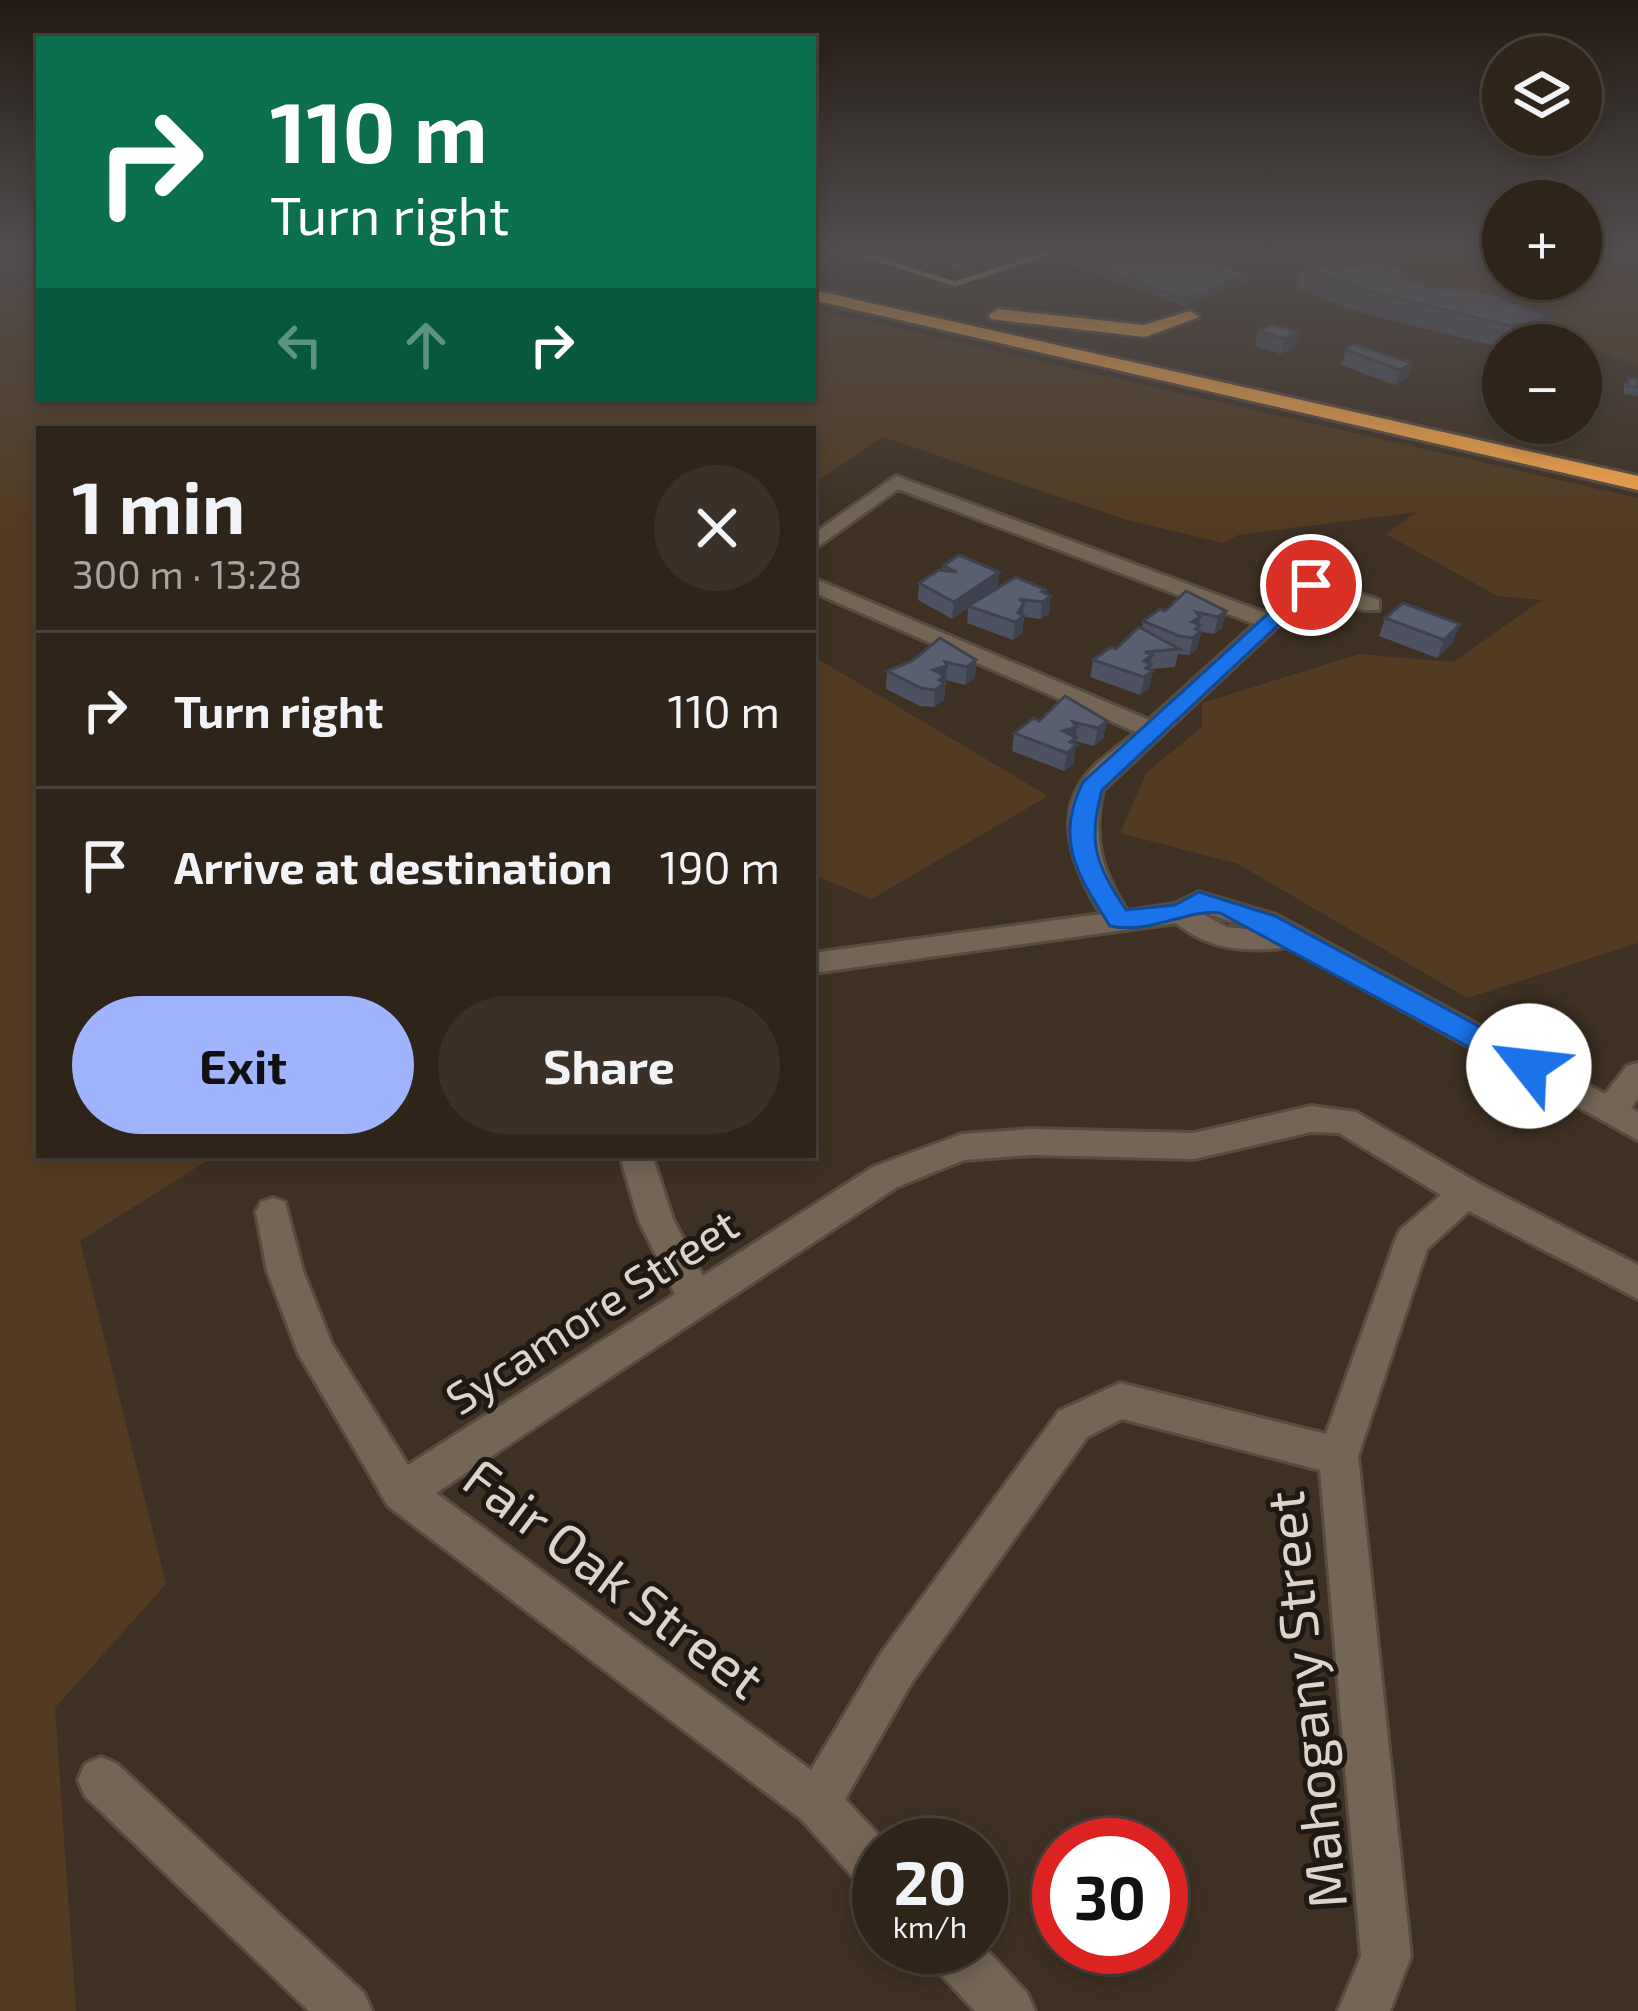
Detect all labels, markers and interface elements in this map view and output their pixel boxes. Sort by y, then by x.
map controls [1482,36,1602,444]
button: layers [1482,36,1602,156]
text: 110 m [270,79,488,180]
icon: right [72,84,228,240]
button: + [1482,180,1602,300]
text: Turn right [270,181,510,246]
icon: left [267,312,333,378]
icon: ahead [393,312,459,378]
icon: right [519,312,585,378]
button: − [1482,324,1602,444]
text: 1 min [72,462,245,548]
button: close [654,465,780,591]
pin [1260,534,1362,636]
text: 300 m · 13:28 [72,550,302,597]
icon: arrive [1278,552,1344,618]
icon: right [72,677,138,743]
text: Turn right [174,683,383,737]
text: 110 m [668,683,780,737]
icon: arrive [72,833,138,899]
text: Arrive at destination [174,839,612,893]
text: 190 m [660,839,780,893]
button: Exit [72,996,414,1134]
button: Share [438,996,780,1134]
position arrow [1466,1003,1592,1129]
street label: Sycamore Street [435,1196,747,1424]
street label: Fair Oak Street [452,1443,778,1711]
street label: Mahogany Street [1250,1488,1358,1912]
speed limit sign: 30 [1032,1818,1188,1974]
text: 20 [894,1845,966,1917]
text: km/h [893,1908,967,1944]

